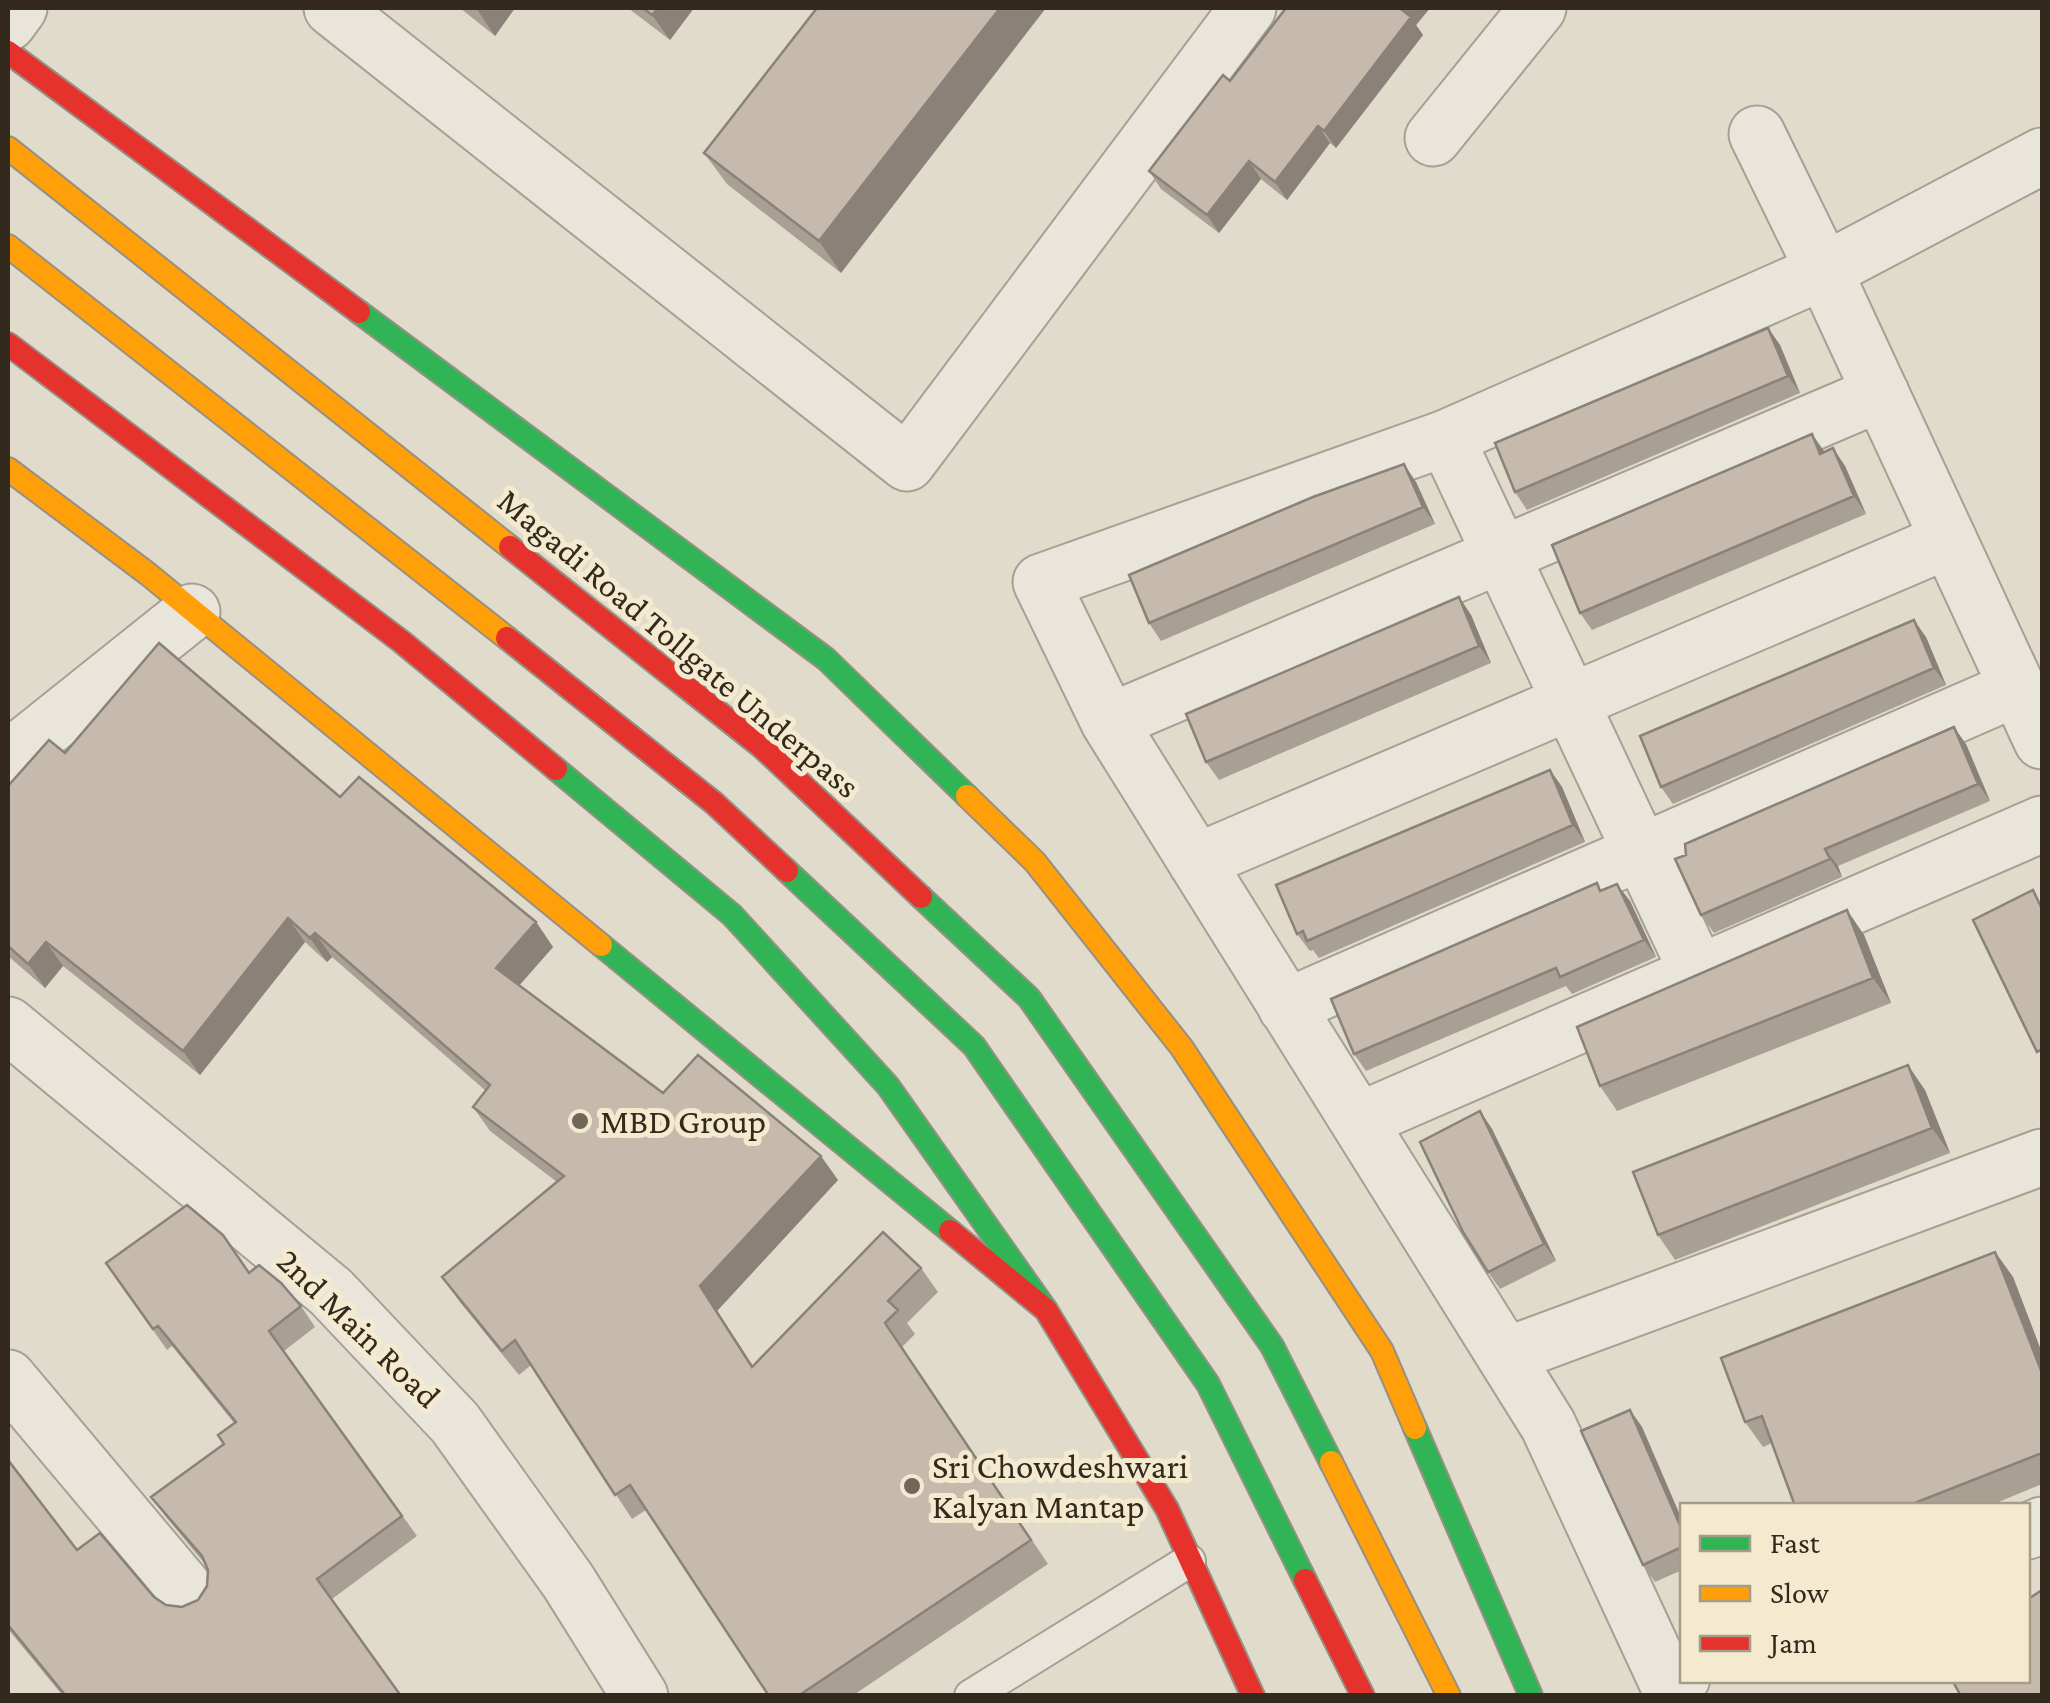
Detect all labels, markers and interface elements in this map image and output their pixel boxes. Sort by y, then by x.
street label: Magadi Road Tollgate Underpass [490,481,867,806]
place label: MBD Group [600,1102,766,1141]
marker: MBD Group [569,1110,591,1132]
street label: 2nd Main Road [269,1241,448,1416]
place label: Sri Chowdeshwari Kalyan Mantap [932,1447,1188,1526]
marker: Sri Chowdeshwari Kalyan Mantap [901,1475,923,1497]
legend [1680,1503,2030,1683]
text: Fast [1770,1526,1821,1559]
text: Slow [1770,1576,1830,1609]
text: Jam [1767,1626,1817,1659]

